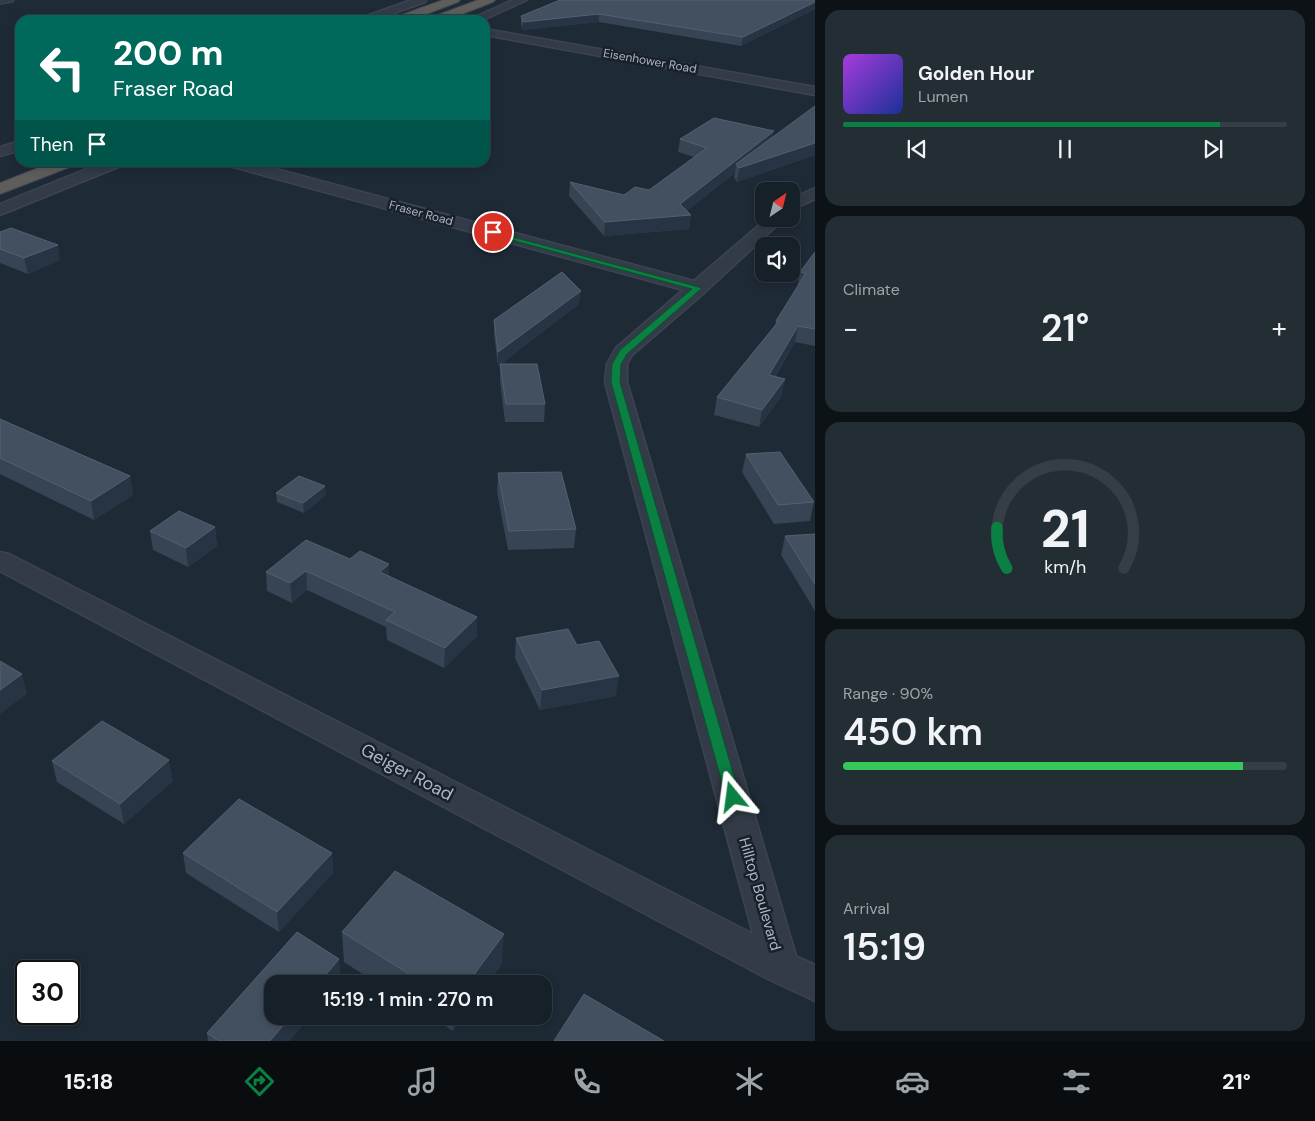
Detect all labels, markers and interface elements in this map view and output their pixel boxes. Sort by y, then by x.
text: 200 m [113,30,224,76]
icon: left [30,35,95,100]
street label: Eisenhower Road [602,45,698,77]
text: Golden Hour [918,61,1034,86]
text: Fraser Road [113,74,234,103]
text: Lumen [918,86,968,107]
icon: arrive [83,130,111,158]
text: Then [30,132,73,157]
icon: previous [903,135,931,163]
icon: pause [1051,135,1079,163]
icon: next [1199,135,1227,163]
north arrow [755,182,800,228]
map controls [755,182,800,282]
street label: Fraser Road [387,197,455,229]
pin [472,211,514,253]
icon: arrive [479,218,507,246]
button: sound [755,237,800,282]
text: Climate [843,279,900,300]
text: 21° [1041,303,1089,353]
text: − [843,310,858,347]
text: + [1272,310,1287,347]
text: 21 [1041,495,1089,563]
text: km/h [1044,555,1086,579]
text: Range · 90% [843,683,933,704]
text: 450 km [843,707,983,757]
street label: Geiger Road [357,738,457,806]
position arrow [706,770,758,822]
street label: Hilltop Boulevard [734,835,786,953]
text: Arrival [843,898,890,919]
text: 15:19 [843,922,926,972]
speed limit sign: 30 [15,960,80,1025]
text: 15:19 · 1 min · 270 m [323,987,493,1012]
icon: directions [242,1064,277,1099]
icon: music [405,1064,440,1099]
icon: phone [569,1064,604,1099]
icon: climate [732,1064,767,1099]
icon: car [895,1064,930,1099]
icon: filters [1059,1064,1094,1099]
text: 15:18 [64,1067,113,1096]
text: 21° [1222,1067,1251,1096]

